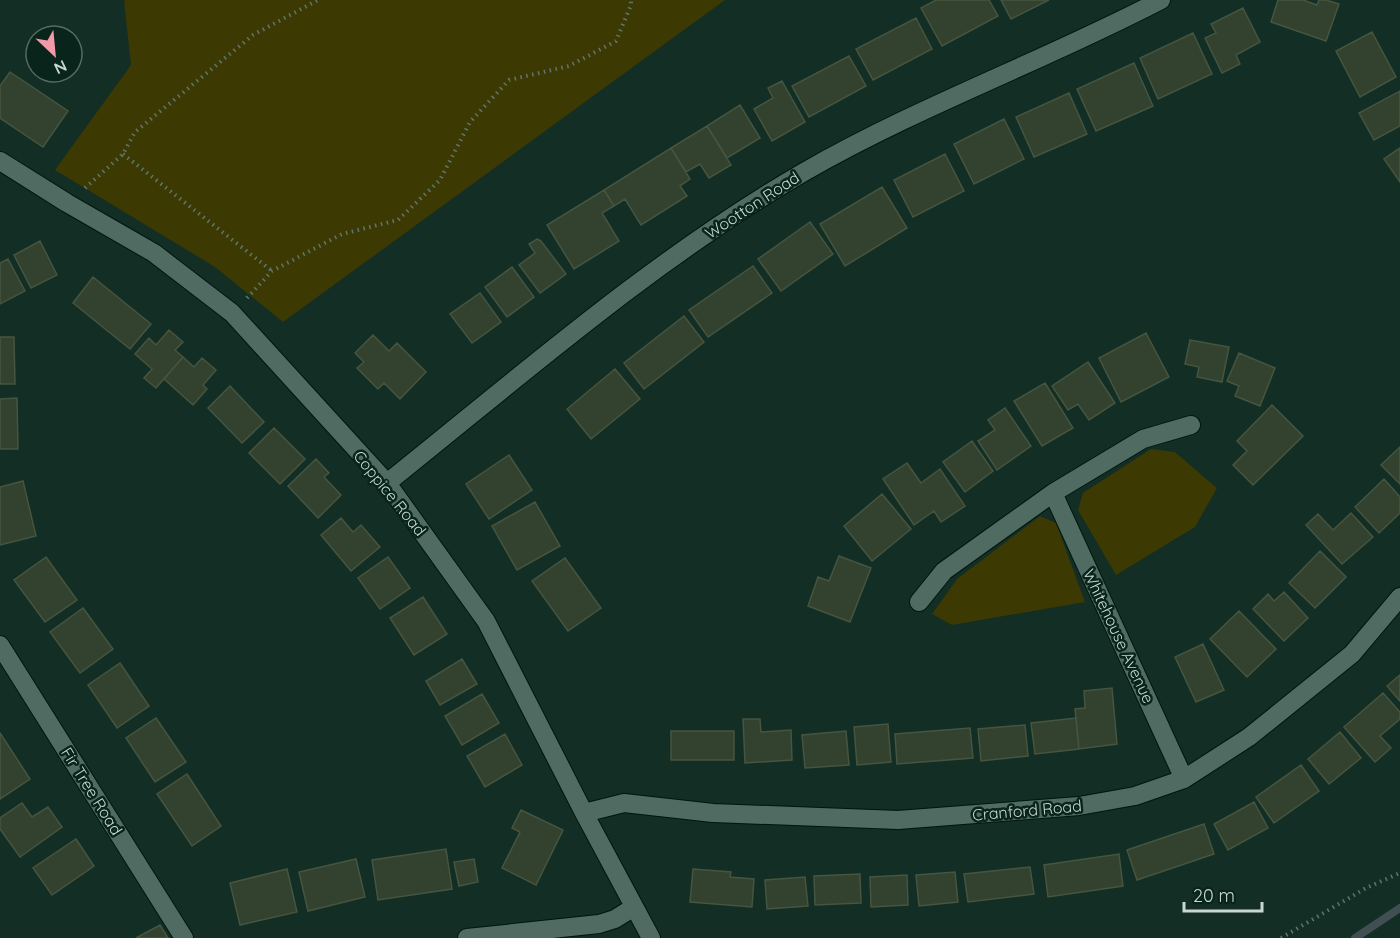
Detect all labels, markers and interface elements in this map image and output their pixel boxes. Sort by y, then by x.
north arrow [24,24,84,84]
text: N [51,56,70,79]
street label: Wootton Road [701,167,803,243]
street label: Coppice Road [349,446,431,540]
street label: Whitehouse Avenue [1079,566,1159,706]
street label: Fir Tree Road [57,743,127,839]
street label: Cranford Road [971,795,1083,825]
scale bar [1184,875,1262,913]
text: 20 m [1193,884,1235,907]

